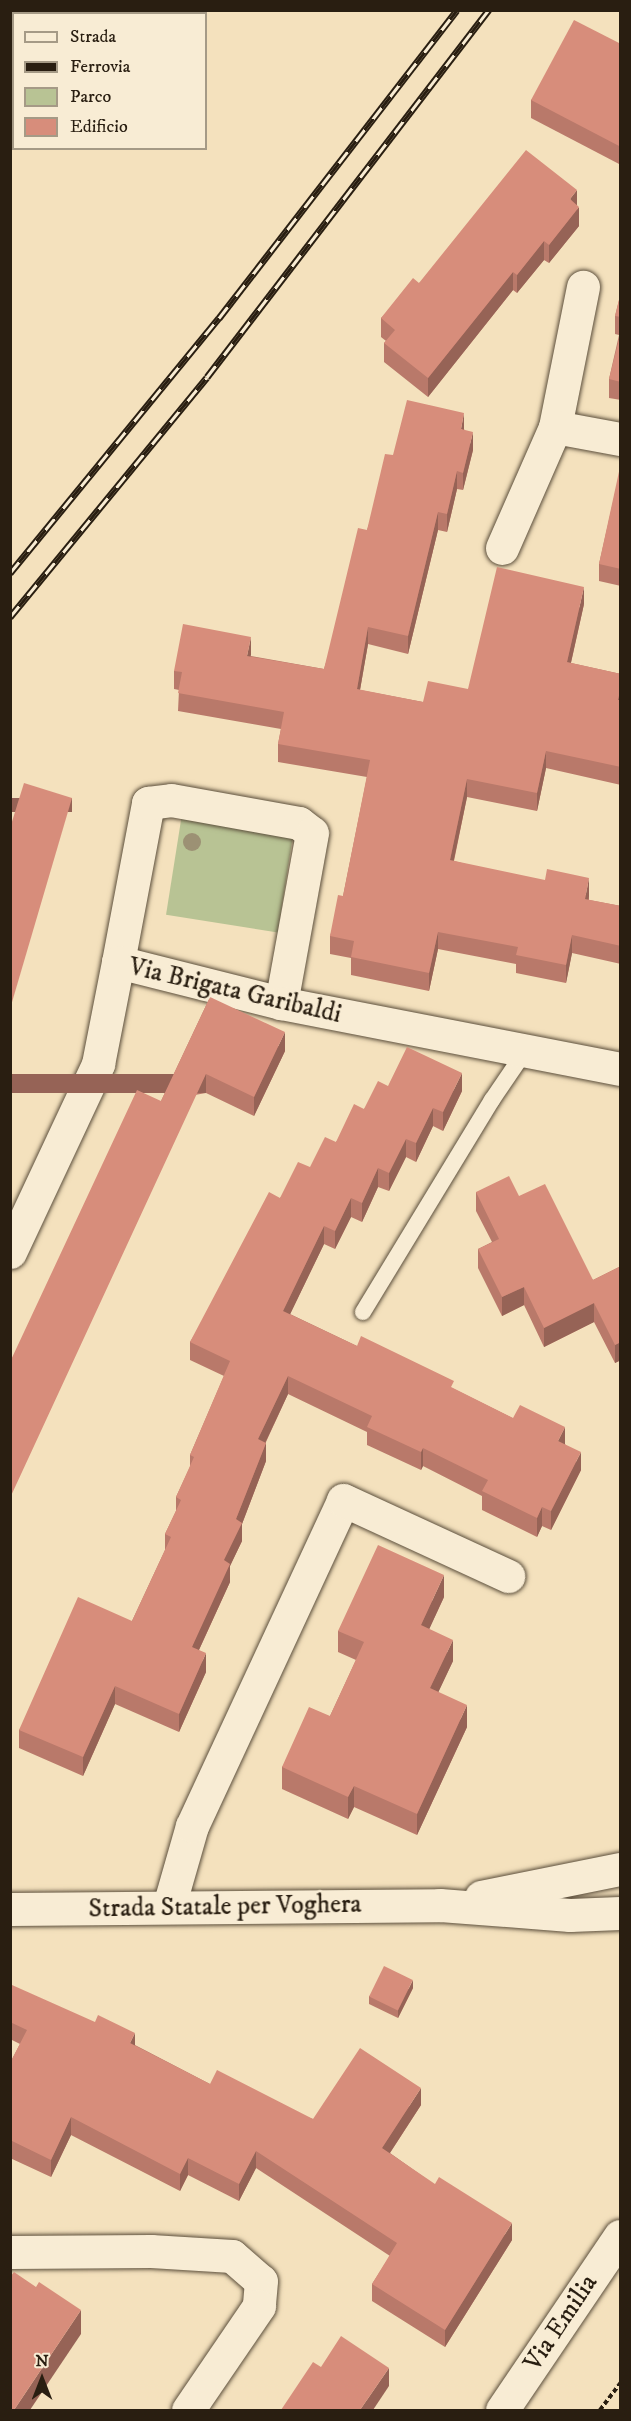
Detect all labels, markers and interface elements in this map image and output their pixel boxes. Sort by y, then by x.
legend [12,12,207,150]
text: Strada [70,26,116,48]
text: Ferrovia [70,56,130,78]
text: Parco [70,86,111,108]
text: Edificio [70,116,128,138]
street label: Via Brigata Garibaldi [126,951,344,1031]
street label: Strada Statale per Voghera [88,1889,362,1925]
street label: Via Emilia [517,2269,605,2377]
north arrow [12,2349,72,2409]
text: N [35,2351,49,2371]

